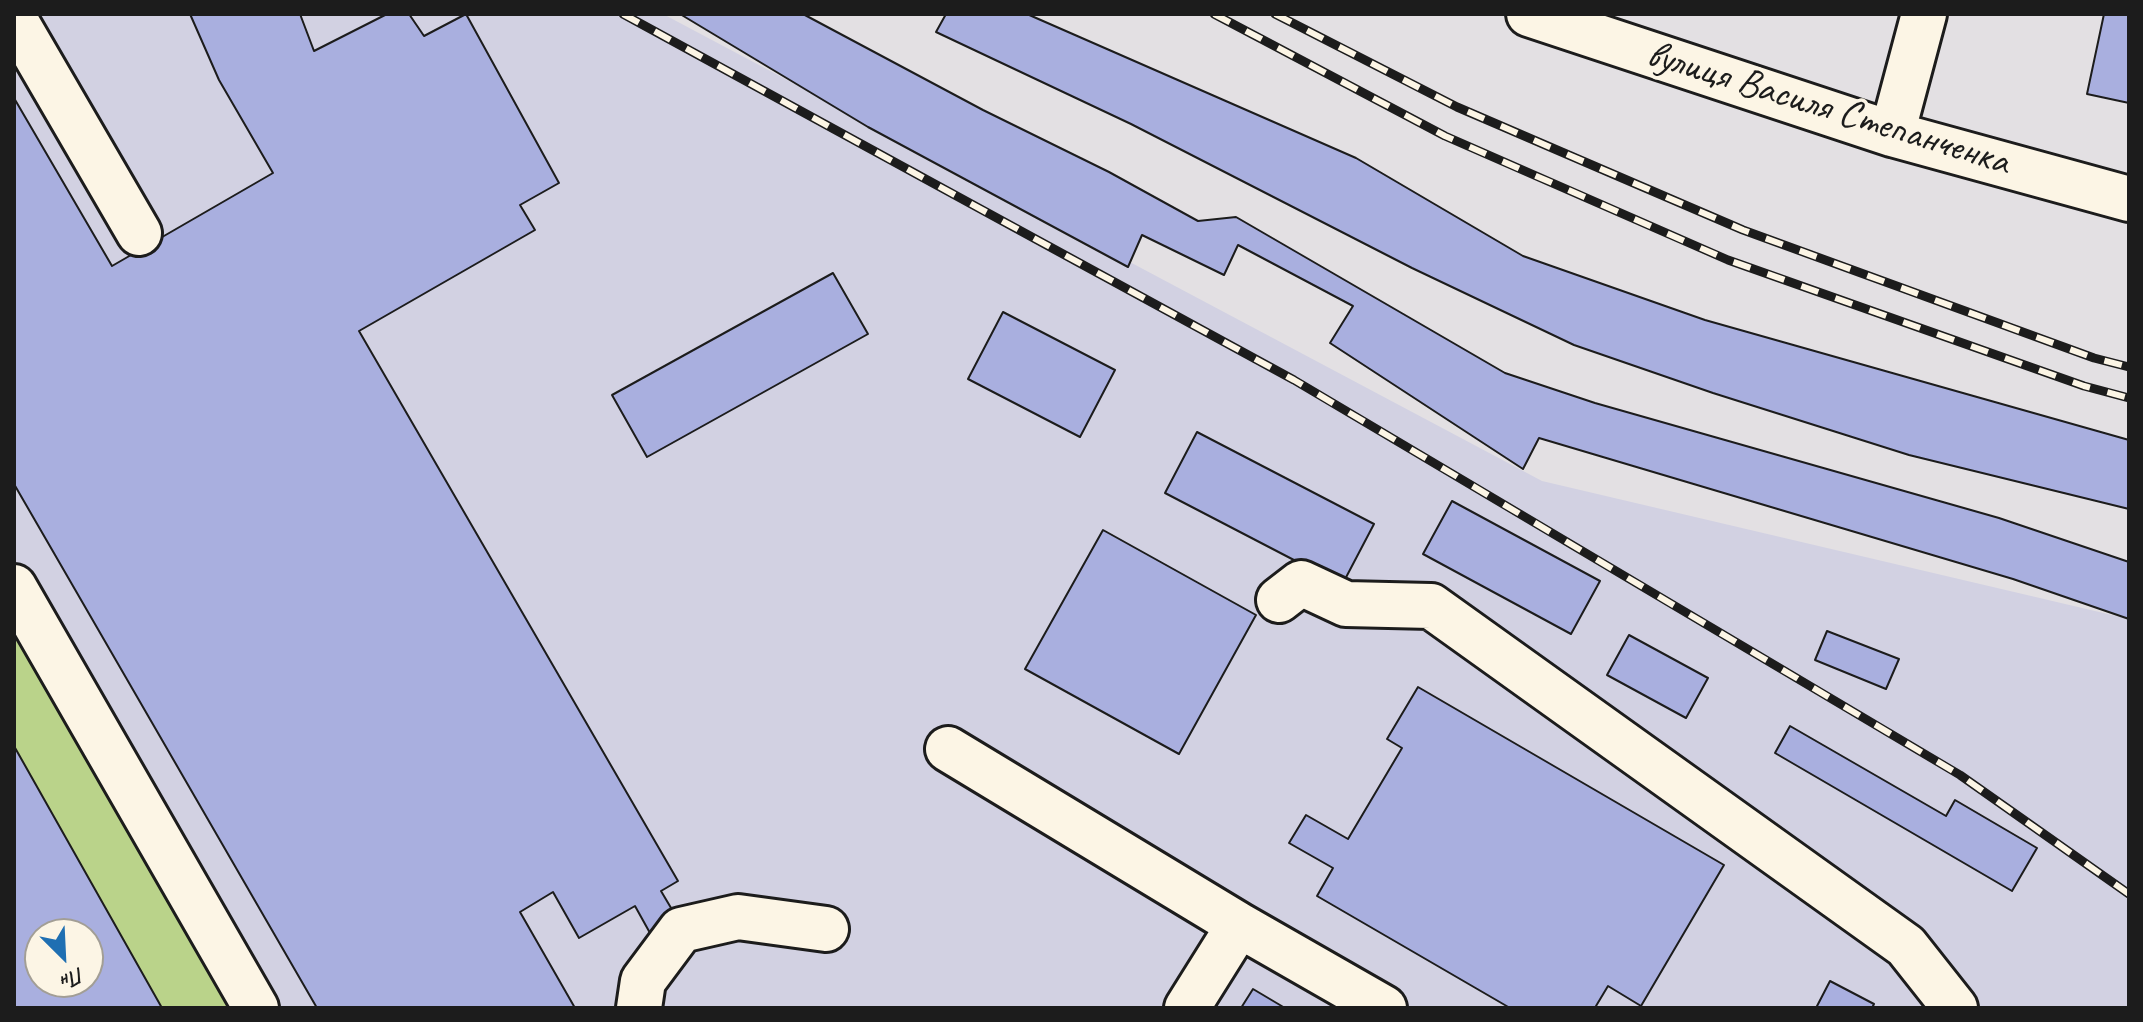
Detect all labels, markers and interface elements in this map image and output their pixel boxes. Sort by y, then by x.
street label: вулиця Василя Степанченка [1641,31,2015,187]
north arrow [24,918,104,998]
text: Пн [57,961,89,996]

